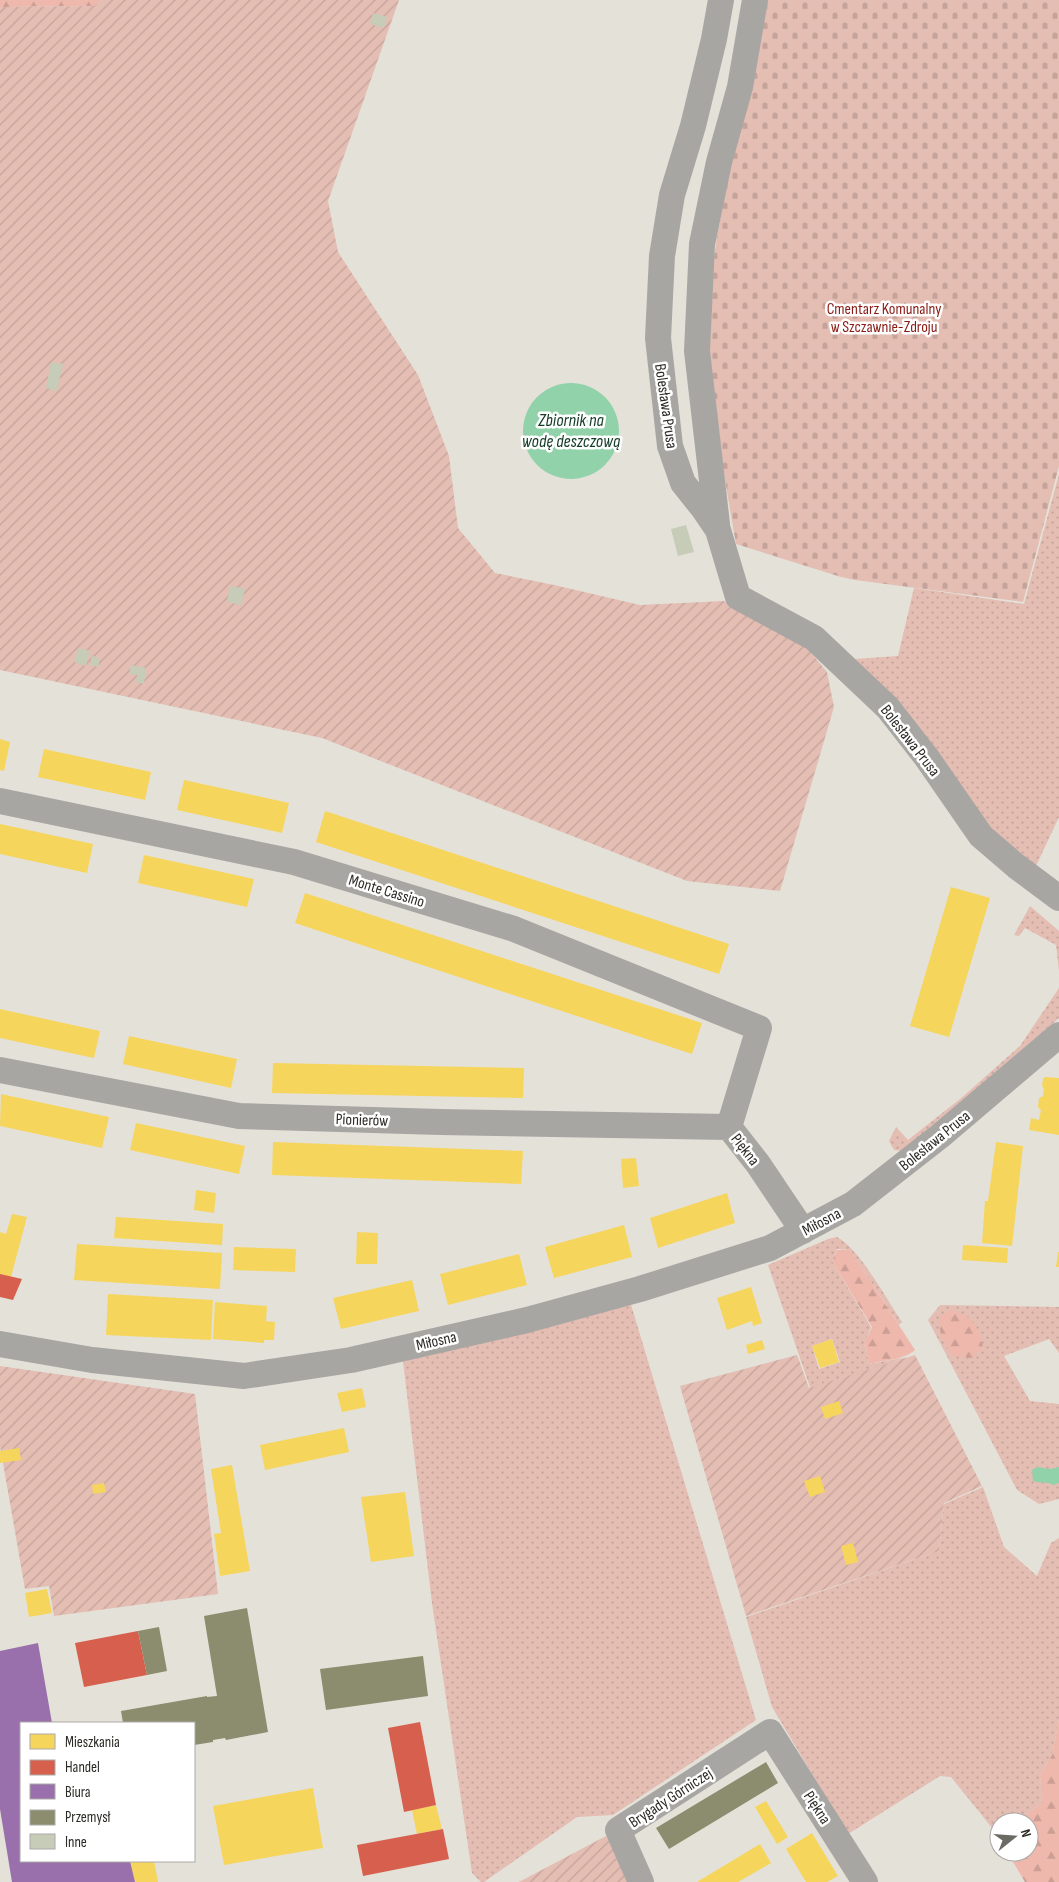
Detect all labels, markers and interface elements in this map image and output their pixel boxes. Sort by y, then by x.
park label: Cmentarz Komunalny w Szczawnie-Zdroju [827,300,941,337]
street label: Bolesława Prusa [650,363,681,450]
water label: Zbiornik na wodę deszczową [522,410,621,452]
street label: Bolesława Prusa [876,701,944,780]
street label: Monte Cassino [346,871,427,912]
street label: Bolesława Prusa [896,1107,974,1175]
street label: Pionierów [335,1110,389,1131]
street label: Piękna [726,1130,763,1170]
street label: Miłosna [799,1204,844,1240]
street label: Miłosna [414,1328,458,1355]
legend [20,1722,195,1862]
text: Mieszkania [65,1733,120,1752]
text: Handel [65,1758,100,1777]
street label: Brygady Górniczej [626,1764,716,1832]
text: Biura [65,1783,91,1802]
street label: Piękna [799,1788,834,1828]
text: Przemysł [65,1808,111,1827]
north arrow [989,1812,1039,1862]
text: N [1017,1827,1035,1839]
text: Inne [65,1833,87,1852]

